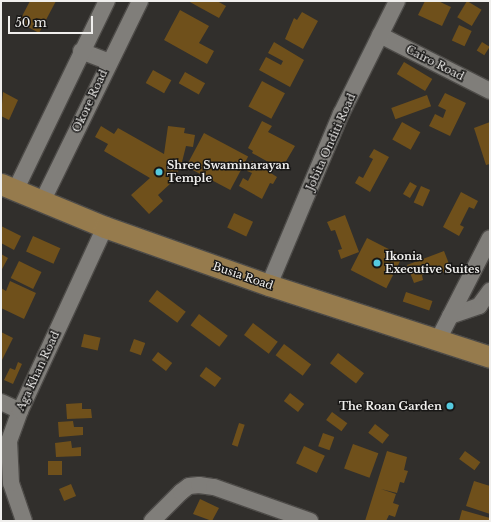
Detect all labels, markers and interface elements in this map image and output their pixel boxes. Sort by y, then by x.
scale bar [10,8,95,34]
text: 50 m [15,15,47,30]
street label: Cairo Road [404,43,466,83]
street label: Okore Road [70,68,110,134]
street label: Jobita Onditi Road [304,91,358,193]
place label: Shree Swaminarayan Temple [167,159,290,185]
marker: Shree Swaminarayan Temple [154,167,164,177]
place label: Ikonia Executive Suites [385,250,480,276]
marker: Ikonia Executive Suites [372,258,382,268]
street label: Busia Road [211,260,275,292]
street label: Aga Khan Road [14,329,62,413]
place label: The Roan Garden [339,399,442,413]
marker: The Roan Garden [445,401,455,411]

